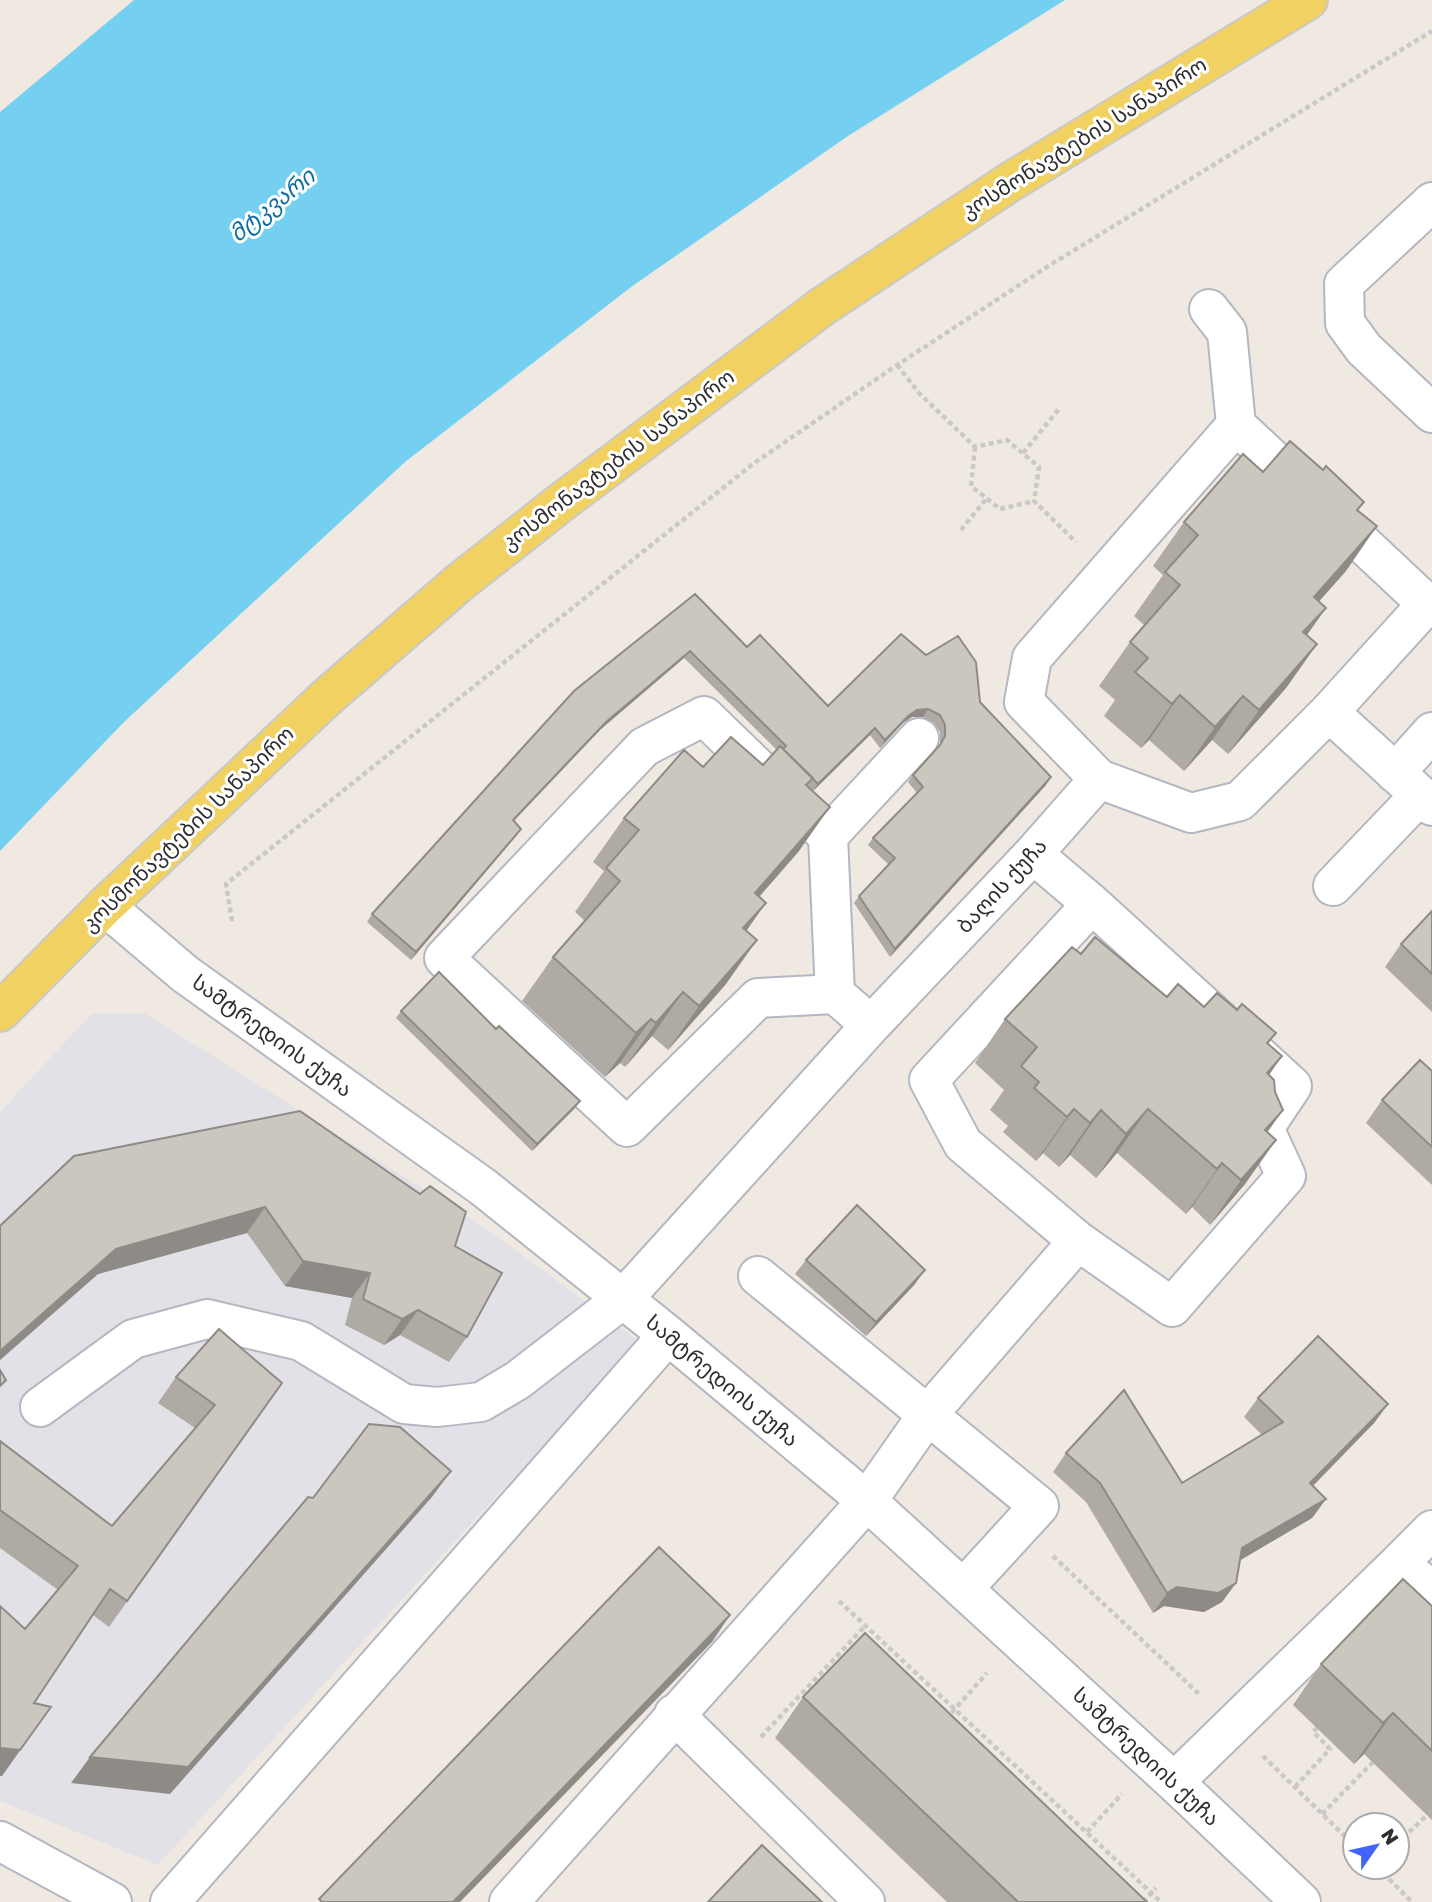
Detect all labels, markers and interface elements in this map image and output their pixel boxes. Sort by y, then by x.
street label: კოსმონავტების სანაპირო [956,51,1211,224]
water label: მტკვარი [223,161,321,248]
street label: კოსმონავტების სანაპირო [496,363,739,555]
street label: კოსმონავტების სანაპირო [76,720,299,936]
street label: ბაღის ქუჩა [951,832,1053,939]
street label: სამტრედიის ქუჩა [187,968,358,1103]
street label: სამტრედიის ქუჩა [640,1309,804,1452]
street label: სამტრედიის ქუჩა [1067,1681,1226,1832]
north arrow [1341,1811,1411,1881]
text: N [1377,1824,1404,1849]

